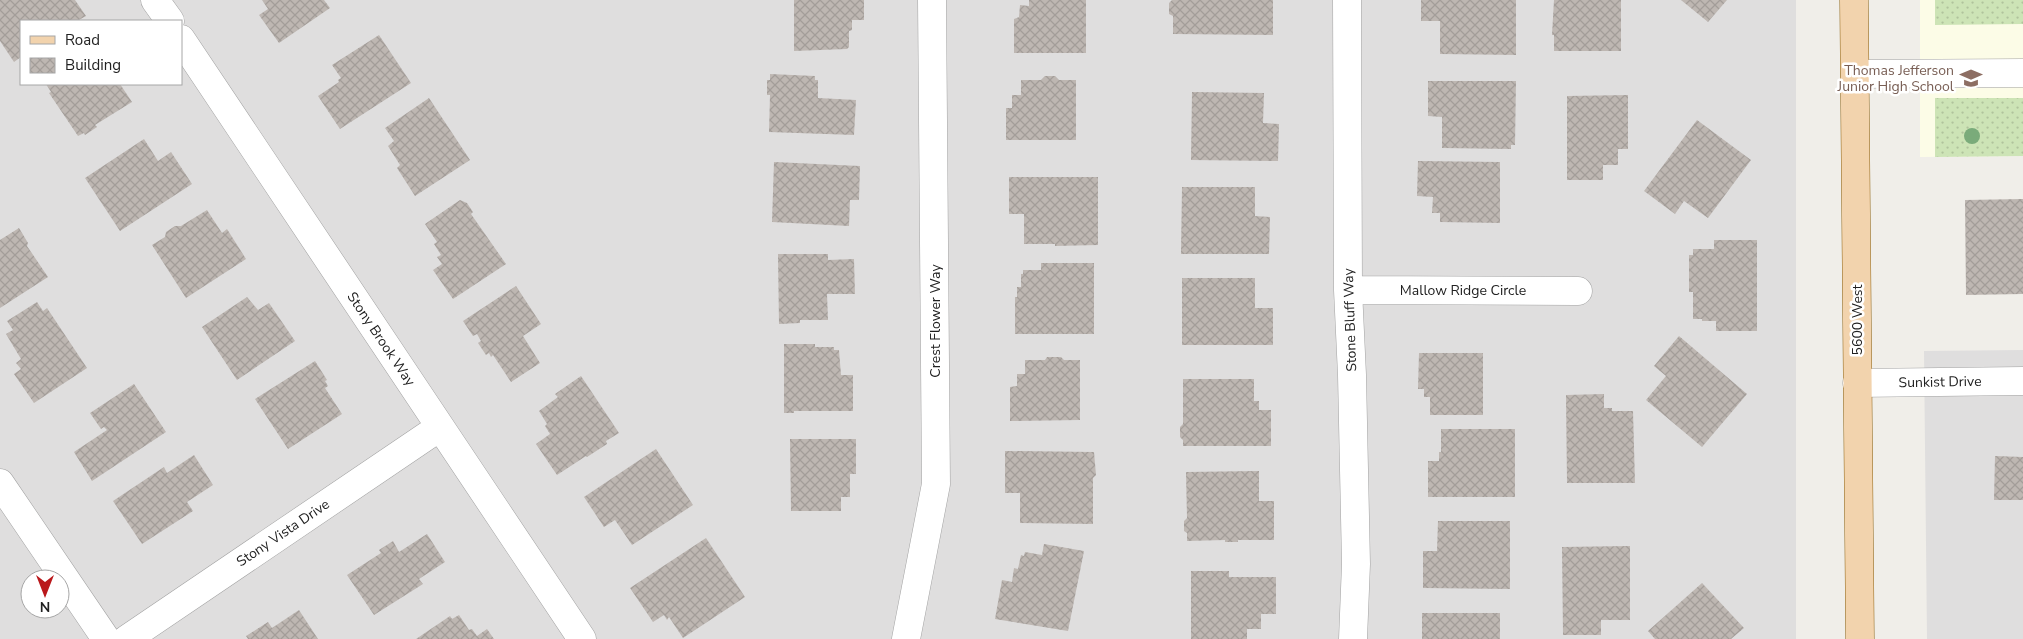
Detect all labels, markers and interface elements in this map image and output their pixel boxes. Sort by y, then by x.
legend [20,20,182,85]
text: Road [65,30,100,50]
text: Building [65,55,121,75]
place label: Thomas Jefferson Junior High School [1837,61,1955,96]
school or university icon: Thomas Jefferson Junior High School [1958,65,1984,91]
street label: Crest Flower Way [926,264,945,378]
street label: Stone Bluff Way [1339,267,1361,372]
street label: Mallow Ridge Circle [1400,281,1526,300]
street label: 5600 West [1848,285,1867,355]
street label: Stony Brook Way [342,288,420,390]
street label: Sunkist Drive [1898,372,1982,392]
street label: Stony Vista Drive [233,495,333,571]
north arrow [20,569,70,619]
text: N [40,597,50,616]

